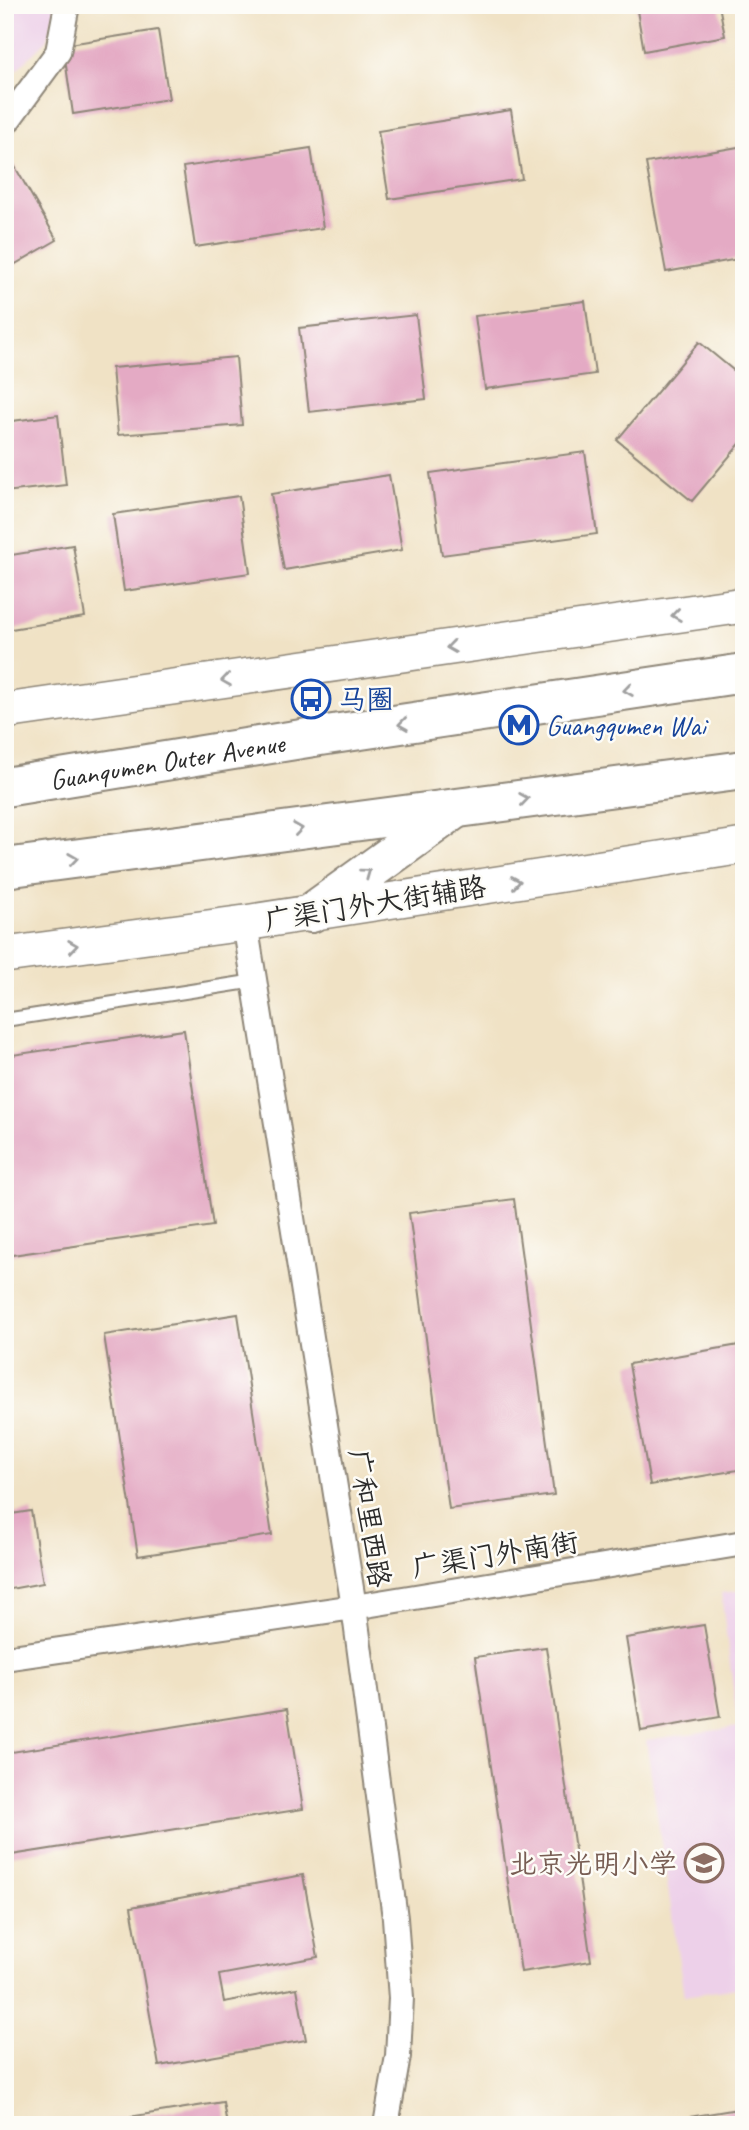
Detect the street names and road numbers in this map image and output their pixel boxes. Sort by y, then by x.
street label: Guanqumen Outer Avenue [47,725,289,798]
street label: 广渠门外大街辅路 [262,869,488,938]
street label: 广和里西路 [341,1446,398,1590]
street label: 广渠门外南街 [409,1524,581,1585]

